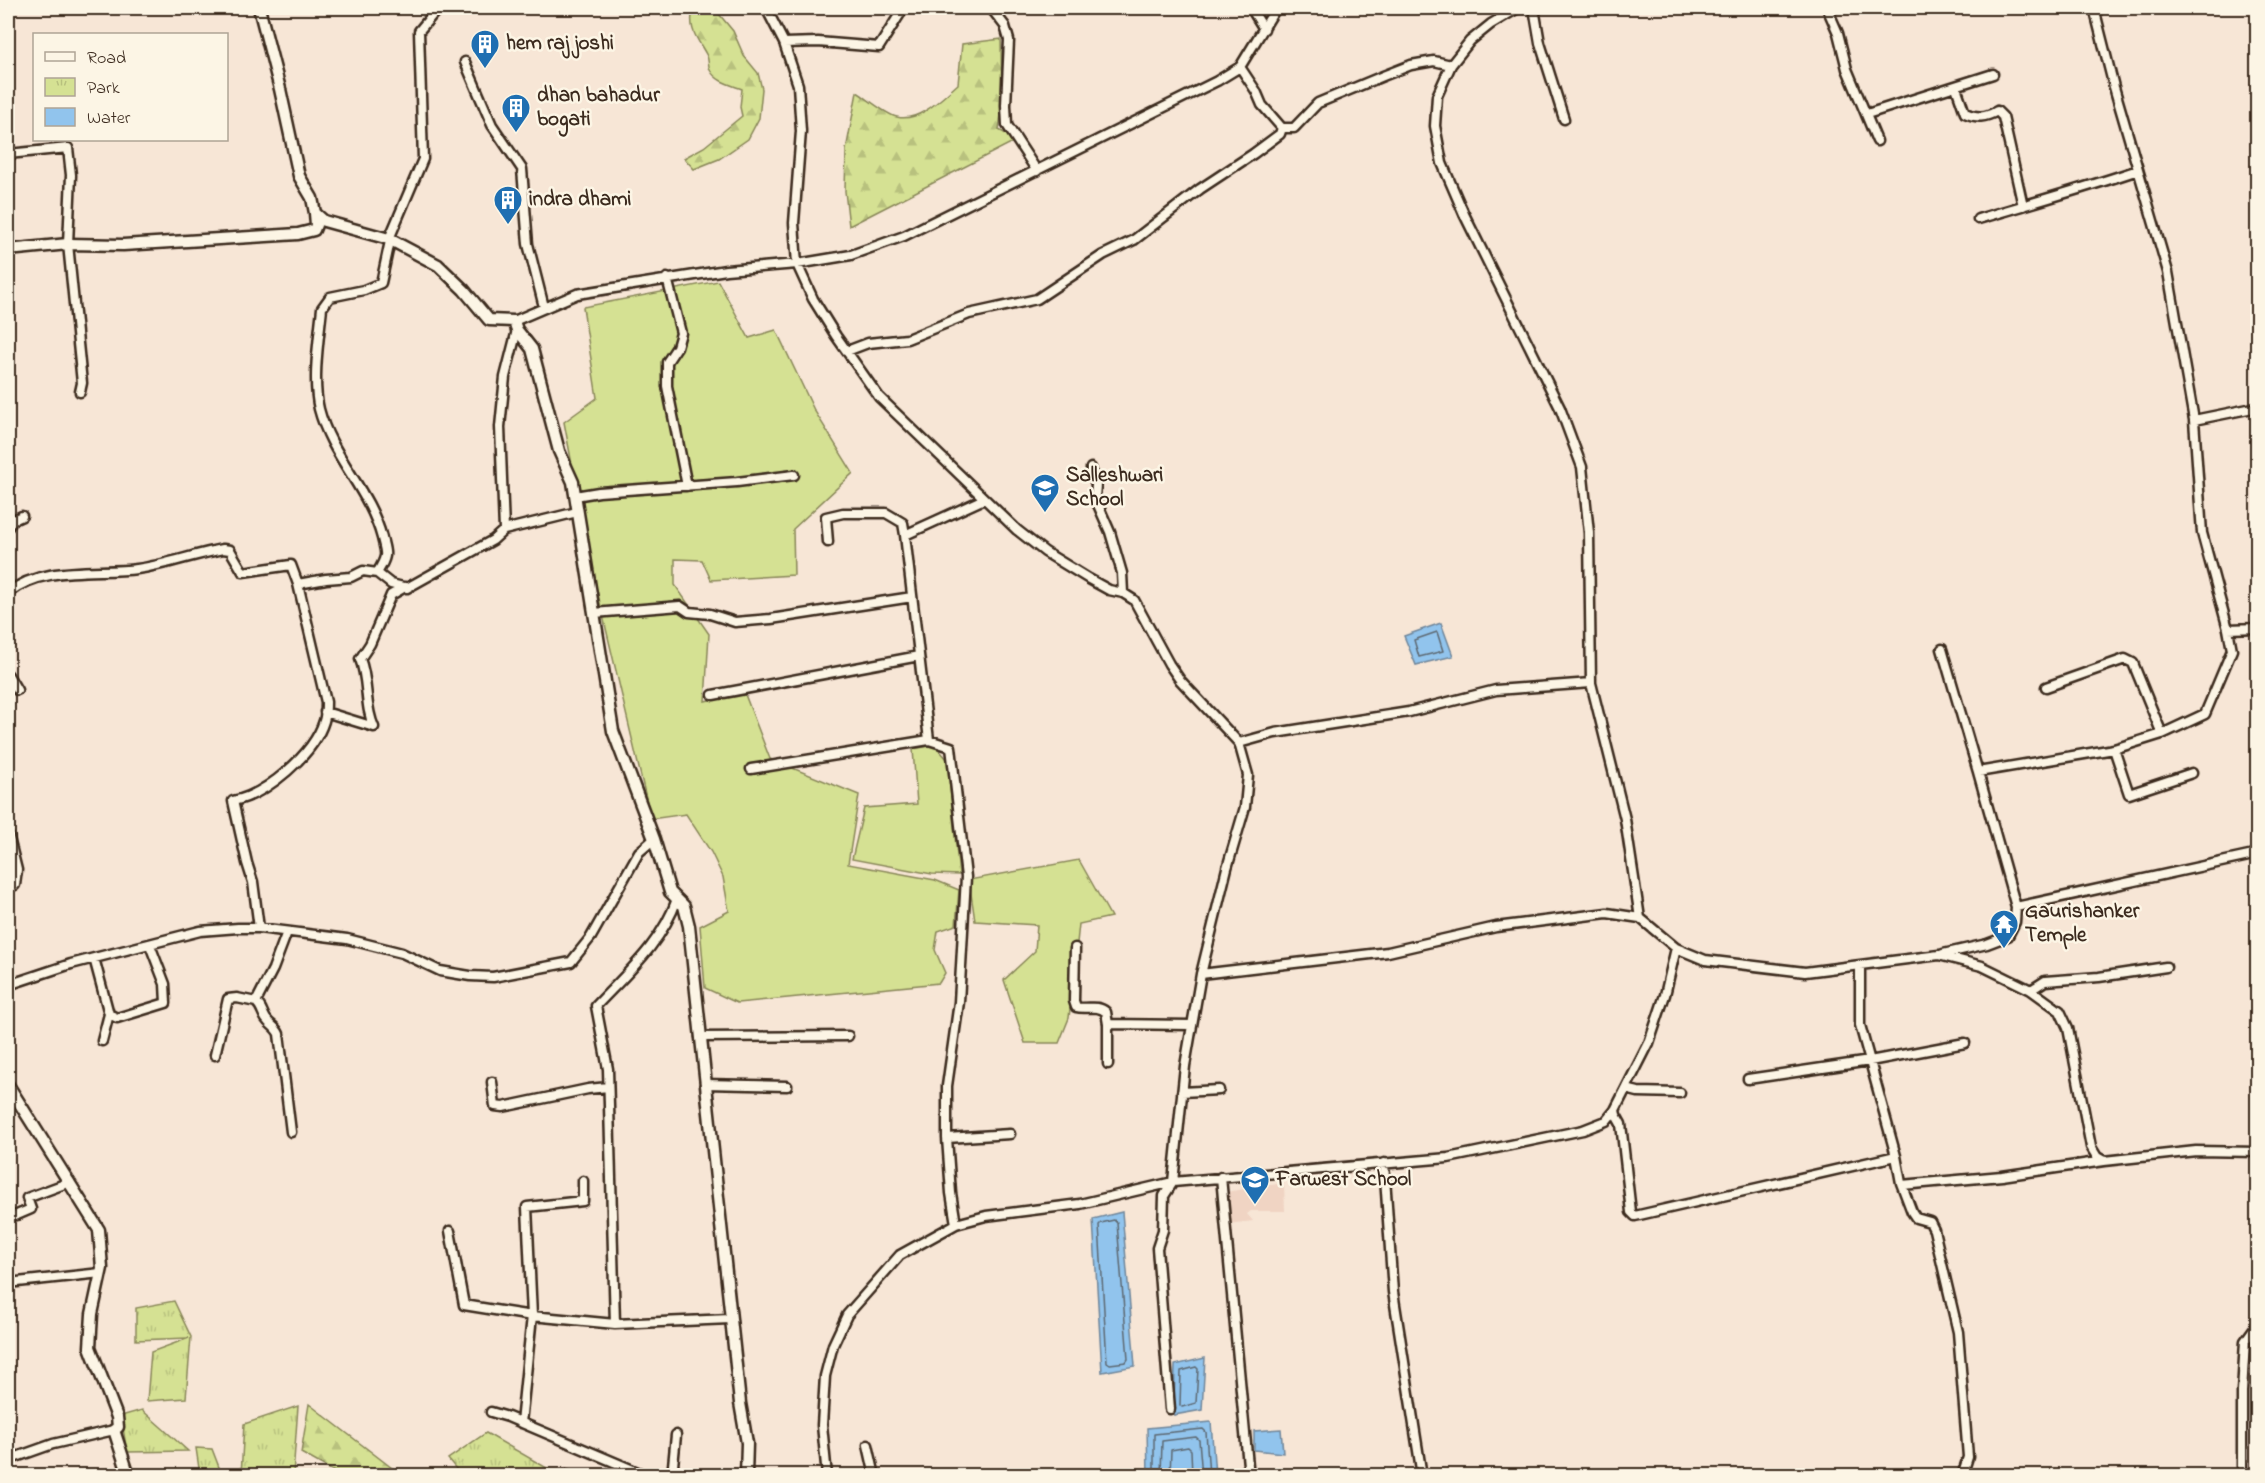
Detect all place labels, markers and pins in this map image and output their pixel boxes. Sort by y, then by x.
building icon: hem raj joshi [469,28,501,70]
place label: hem raj joshi [506,29,614,59]
place label: dhan bahadur bogati [537,81,660,137]
building icon: dhan bahadur bogati [500,92,532,134]
building icon: indra dhami [492,184,524,226]
place label: indra dhami [529,185,631,215]
place label: Salleshwari School [1066,461,1164,515]
school or university icon: Salleshwari School [1029,472,1061,514]
place label: Gaurishanker Temple [2025,897,2140,951]
temple icon: Gaurishanker Temple [1988,908,2020,950]
school or university icon: Farwest School [1239,1164,1271,1206]
place label: Farwest School [1275,1165,1412,1195]

